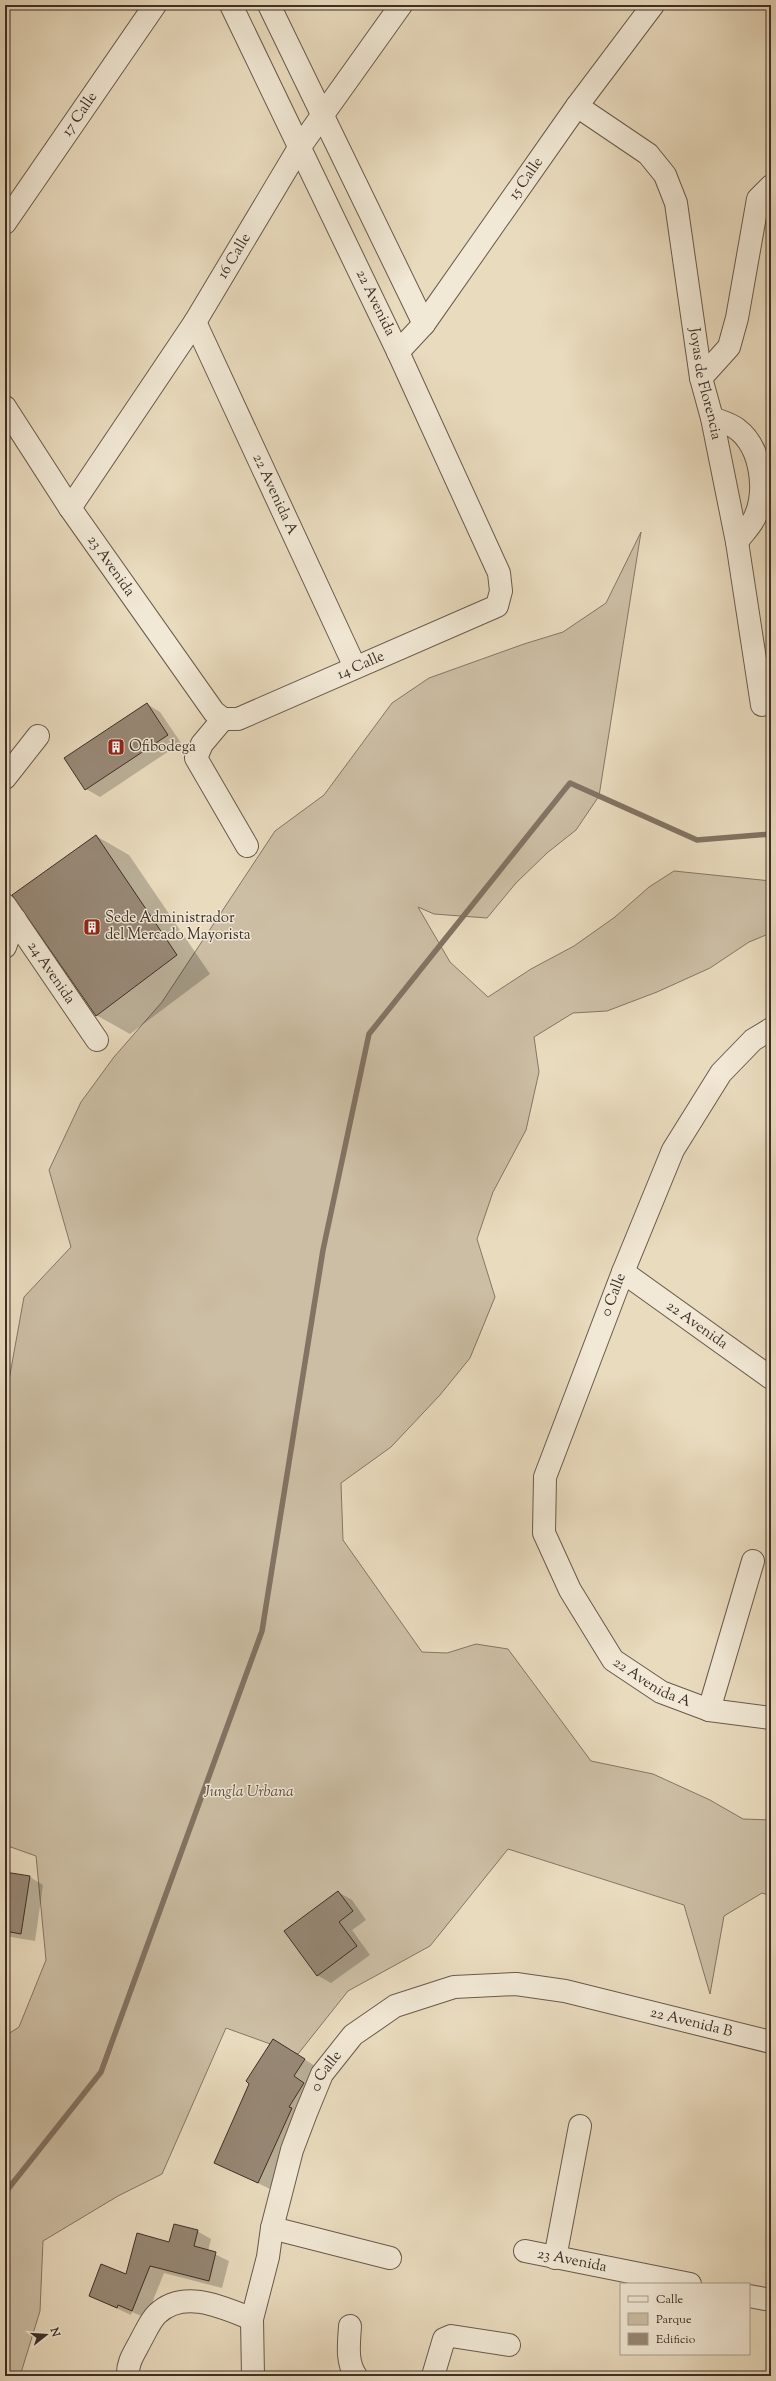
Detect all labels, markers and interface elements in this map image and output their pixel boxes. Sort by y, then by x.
street label: 17 Calle [57,88,103,141]
street label: 15 Calle [504,153,548,204]
street label: 16 Calle [213,229,256,283]
street label: 22 Avenida [350,266,400,340]
street label: Joyas de Florencia [683,325,727,442]
street label: 22 Avenida A [247,451,303,538]
street label: 23 Avenida [82,531,140,601]
street label: 14 Calle [334,646,388,685]
building icon: Ofibodega [106,737,126,757]
place label: Ofibodega [129,737,196,758]
place label: Sede Administrador del Mercado Mayorista [105,908,251,946]
building icon: Sede Administrador del Mercado Mayorista [82,917,102,937]
street label: 24 Avenida [22,937,80,1009]
street label: 0 Calle [596,1270,632,1320]
street label: 22 Avenida [662,1296,732,1354]
street label: 22 Avenida A [609,1652,694,1713]
park label: Jungla Urbana [203,1782,294,1803]
street label: 22 Avenida B [648,2002,735,2043]
street label: 0 Calle [305,2046,347,2095]
street label: 23 Avenida [535,2243,609,2278]
legend [620,2283,750,2355]
text: Calle [656,2291,684,2309]
text: Parque [656,2311,692,2329]
north arrow [26,2315,66,2355]
text: N [45,2325,64,2339]
text: Edificio [656,2331,696,2349]

